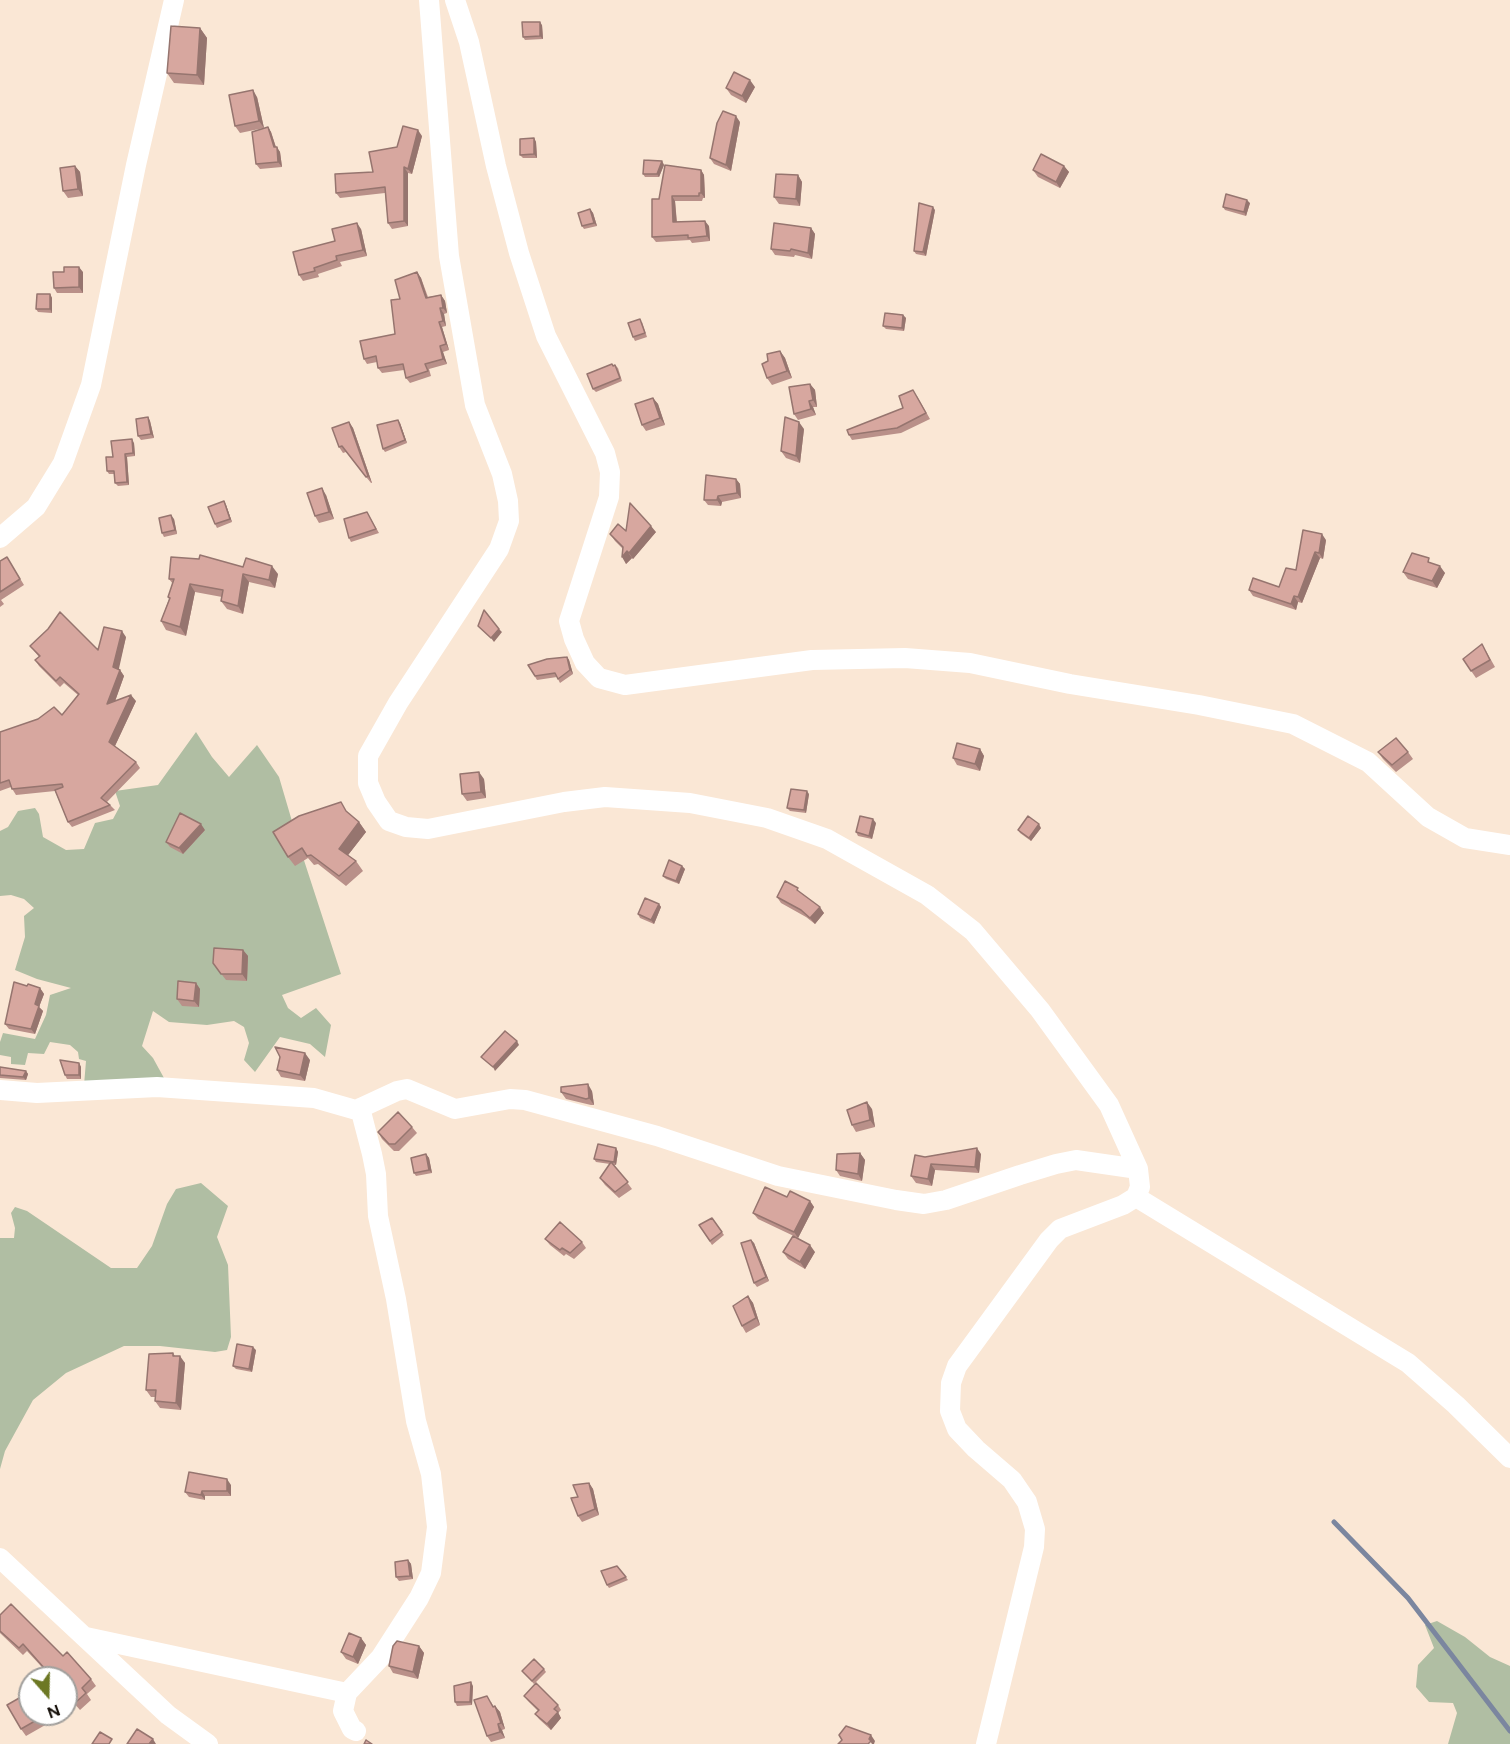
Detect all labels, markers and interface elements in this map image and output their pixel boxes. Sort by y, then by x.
north arrow [18,1666,78,1726]
text: N [45,1700,63,1723]

